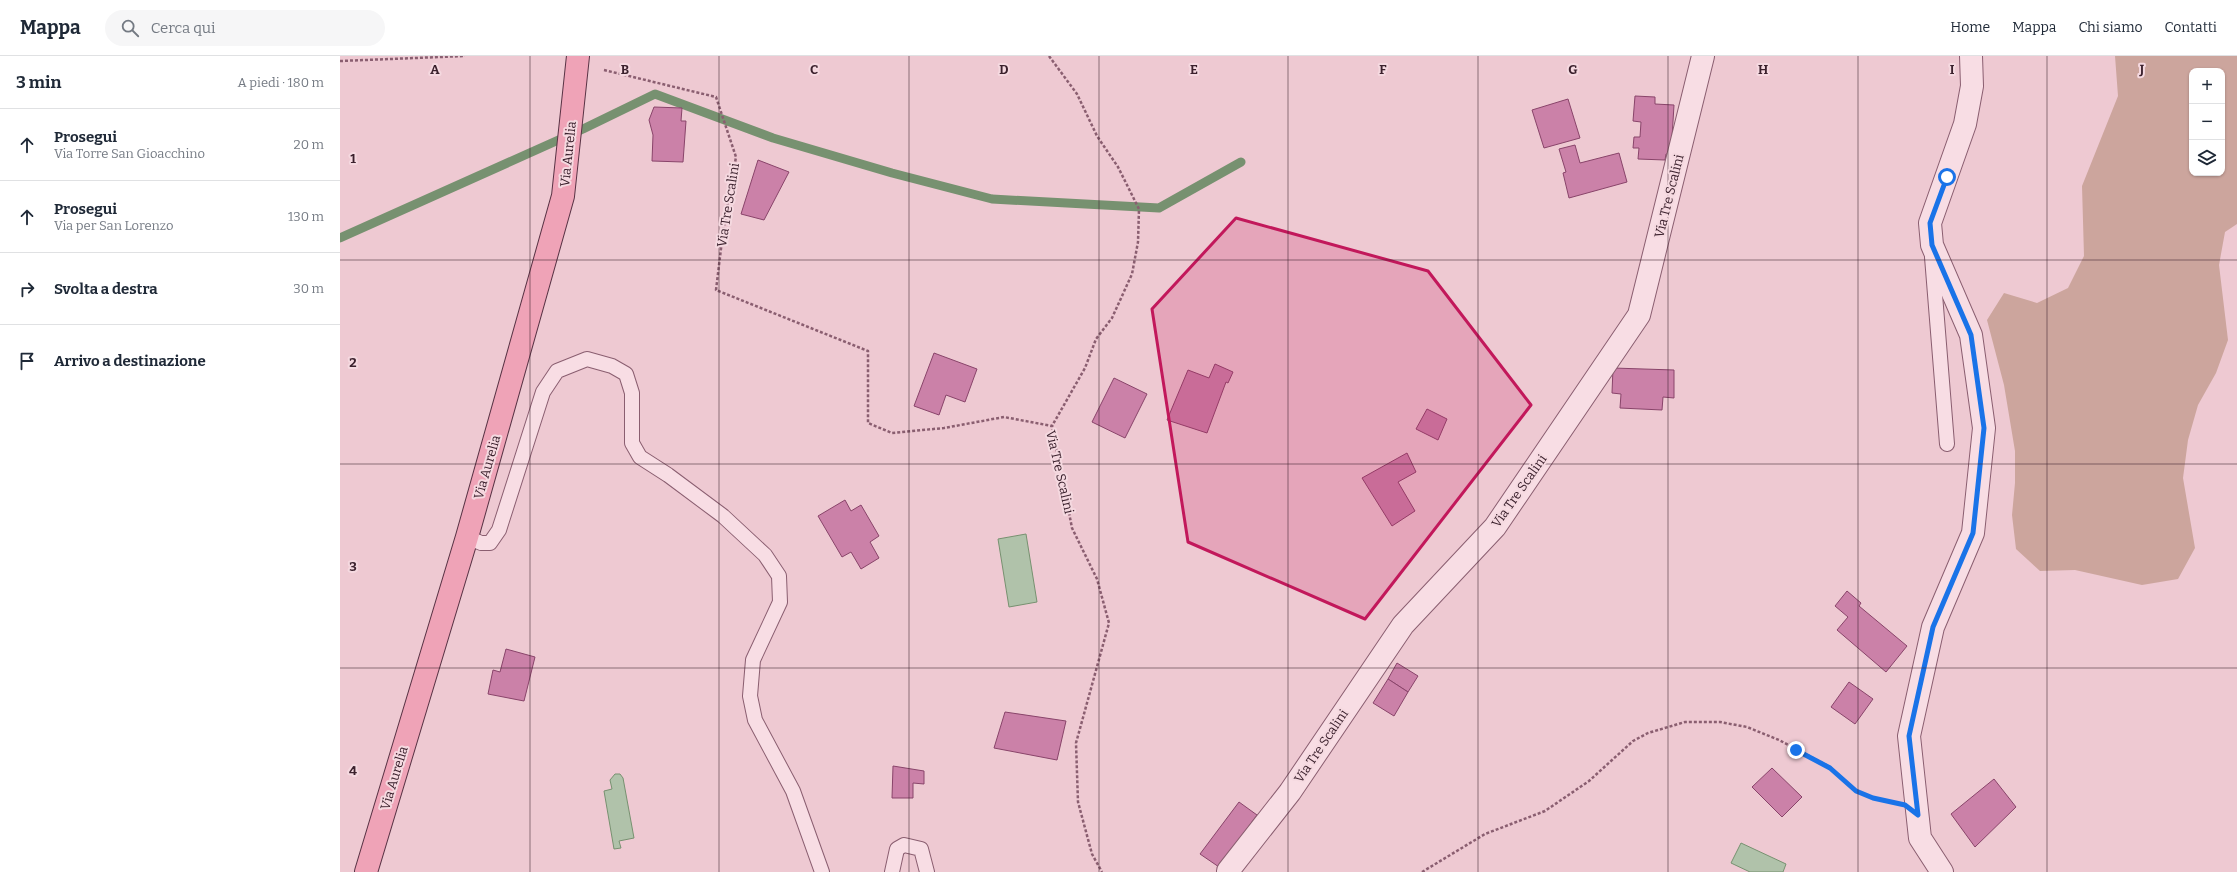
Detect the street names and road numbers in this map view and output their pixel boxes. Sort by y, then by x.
street label: Via Aurelia [557,120,579,188]
street label: Via Tre Scalini [1651,153,1687,239]
street label: Via Tre Scalini [714,162,742,248]
street label: Via Tre Scalini [1043,429,1077,515]
street label: Via Aurelia [471,433,503,501]
street label: Via Tre Scalini [1488,452,1550,530]
street label: Via Tre Scalini [1291,706,1351,786]
street label: Via Aurelia [377,744,411,812]

